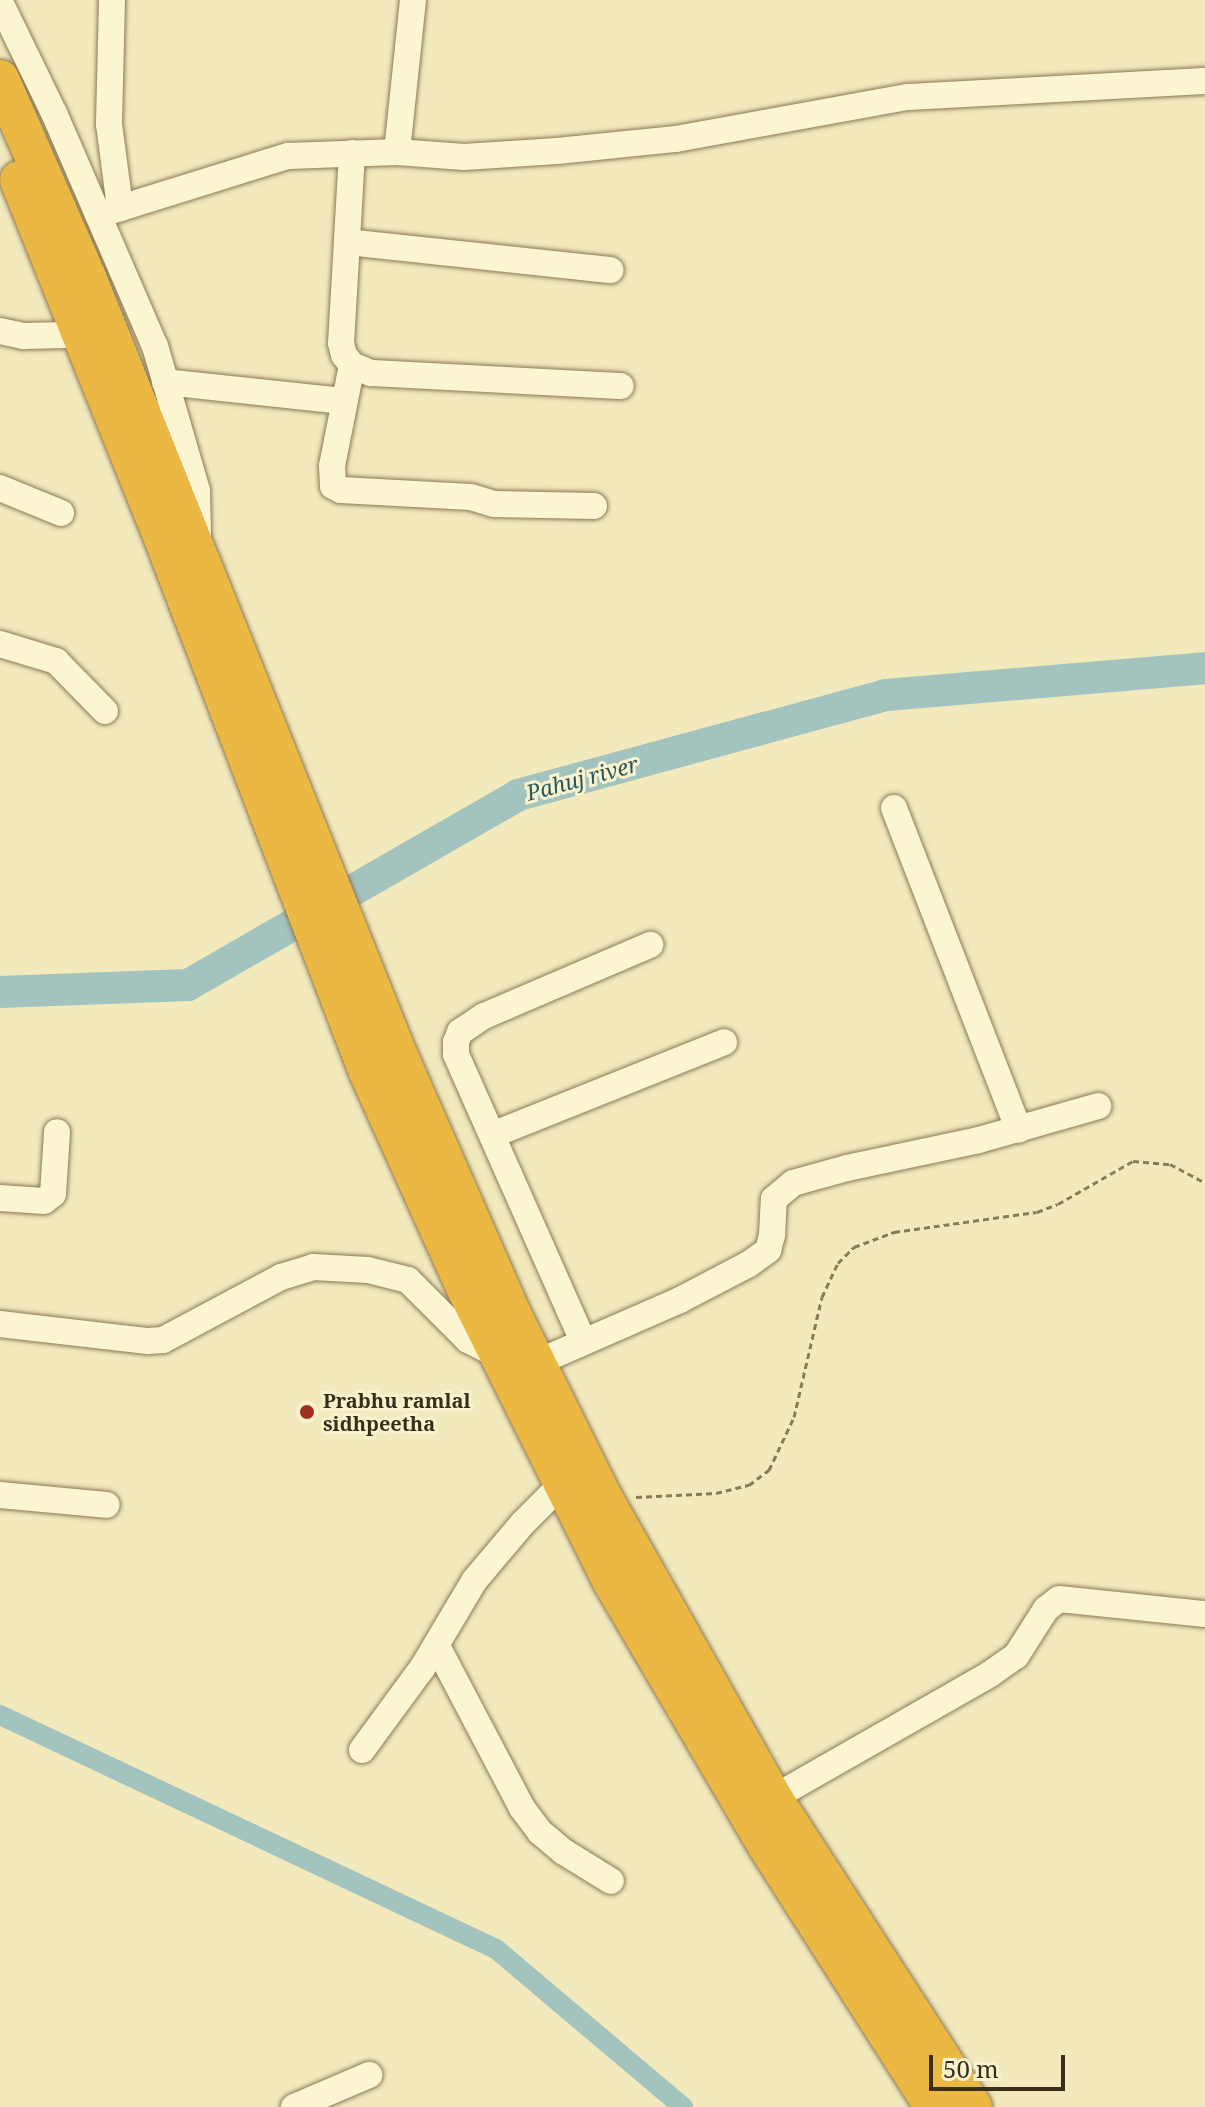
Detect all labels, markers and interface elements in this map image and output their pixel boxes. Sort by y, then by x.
water label: Pahuj river [523,750,641,806]
place label: Prabhu ramlal sidhpeetha [323,1388,471,1435]
marker: Prabhu ramlal sidhpeetha [298,1403,316,1421]
scale bar [933,2039,1069,2089]
text: 50 m [943,2052,999,2085]

